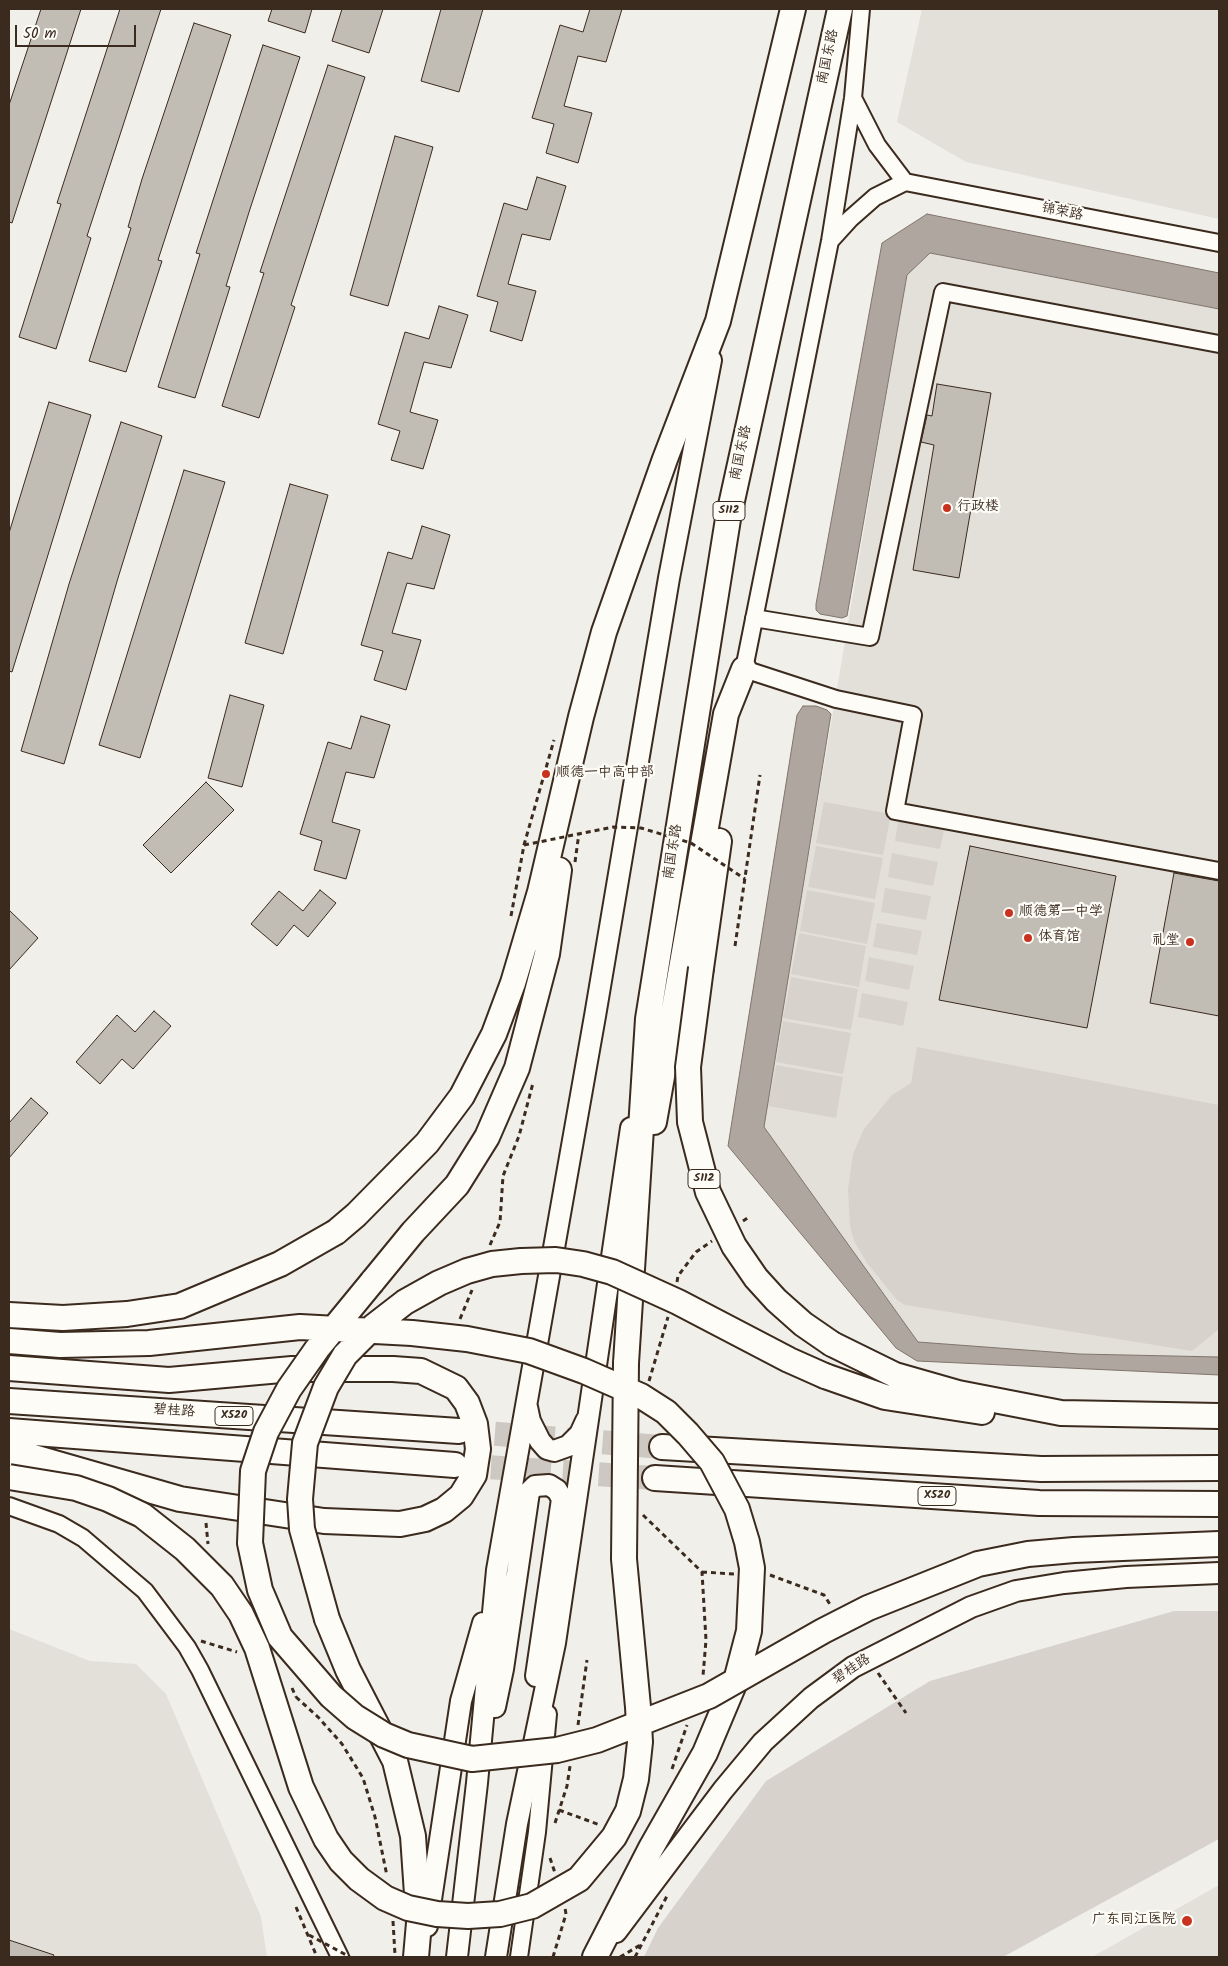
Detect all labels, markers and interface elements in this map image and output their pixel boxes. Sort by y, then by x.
scale bar [18,15,139,47]
text: 50 m [23,22,57,46]
street label: 南国东路 [815,28,843,86]
street label: 锦荣路 [1040,201,1084,225]
street label: 南国东路 [728,424,756,482]
place label: 行政楼 [957,500,999,516]
road number: S112 [713,502,745,520]
marker: 行政楼 [941,502,953,514]
place label: 顺德一中高中部 [556,766,654,782]
marker: 顺德一中高中部 [540,768,552,780]
street label: 南国东路 [661,823,687,881]
place label: 顺德第一中学 [1019,905,1103,921]
marker: 顺德第一中学 [1003,907,1015,919]
place label: 体育馆 [1038,930,1080,946]
marker: 体育馆 [1022,932,1034,944]
place label: 礼堂 [1152,934,1180,950]
marker: 礼堂 [1184,936,1196,948]
road number: S112 [688,1170,720,1188]
street label: 碧桂路 [152,1402,196,1422]
road number: X520 [215,1406,253,1425]
road number: X520 [918,1486,956,1505]
street label: 碧桂路 [830,1652,874,1688]
place label: 广东同江医院 [1092,1913,1176,1929]
marker: 广东同江医院 [1180,1914,1194,1928]

